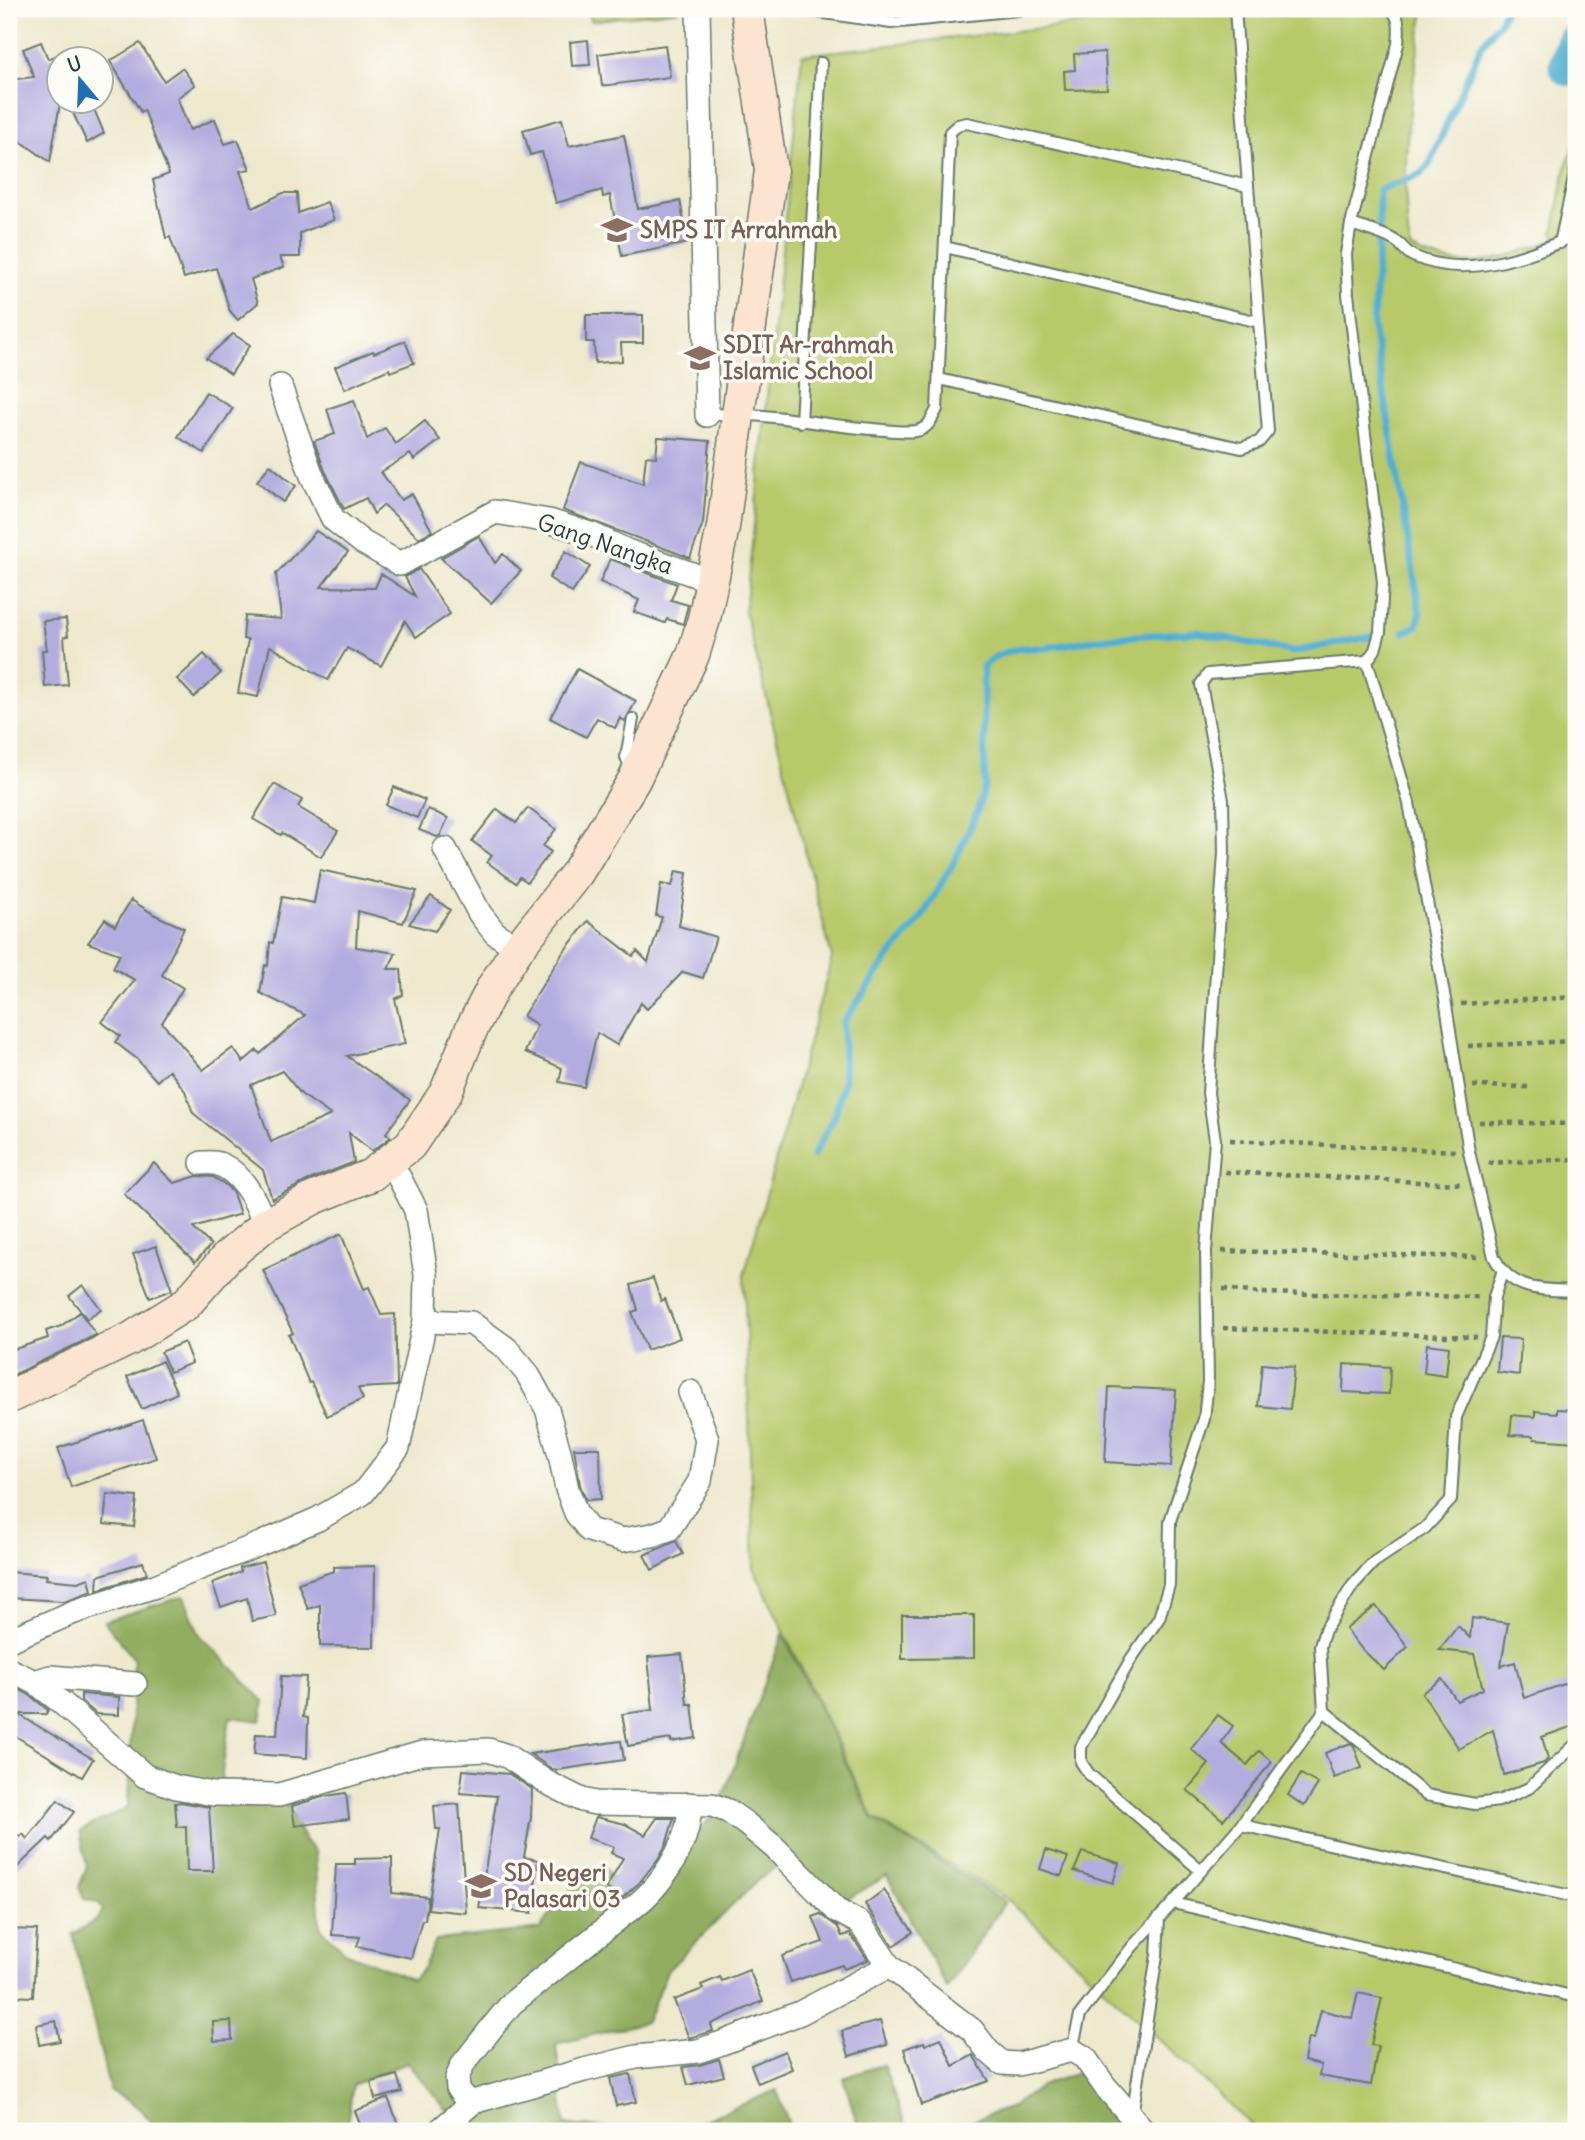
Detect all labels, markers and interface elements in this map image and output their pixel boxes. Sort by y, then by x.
north arrow [46,46,116,116]
text: U [64,50,85,77]
school or university icon: SMPS IT Arrahmah [600,213,634,247]
place label: SMPS IT Arrahmah [640,215,837,244]
place label: SDIT Ar-rahmah Islamic School [723,330,894,385]
school or university icon: SDIT Ar-rahmah Islamic School [683,341,717,375]
street label: Gang Nangka [534,507,677,580]
place label: SD Negeri Palasari 03 [504,1858,621,1913]
school or university icon: SD Negeri Palasari 03 [464,1869,498,1903]

